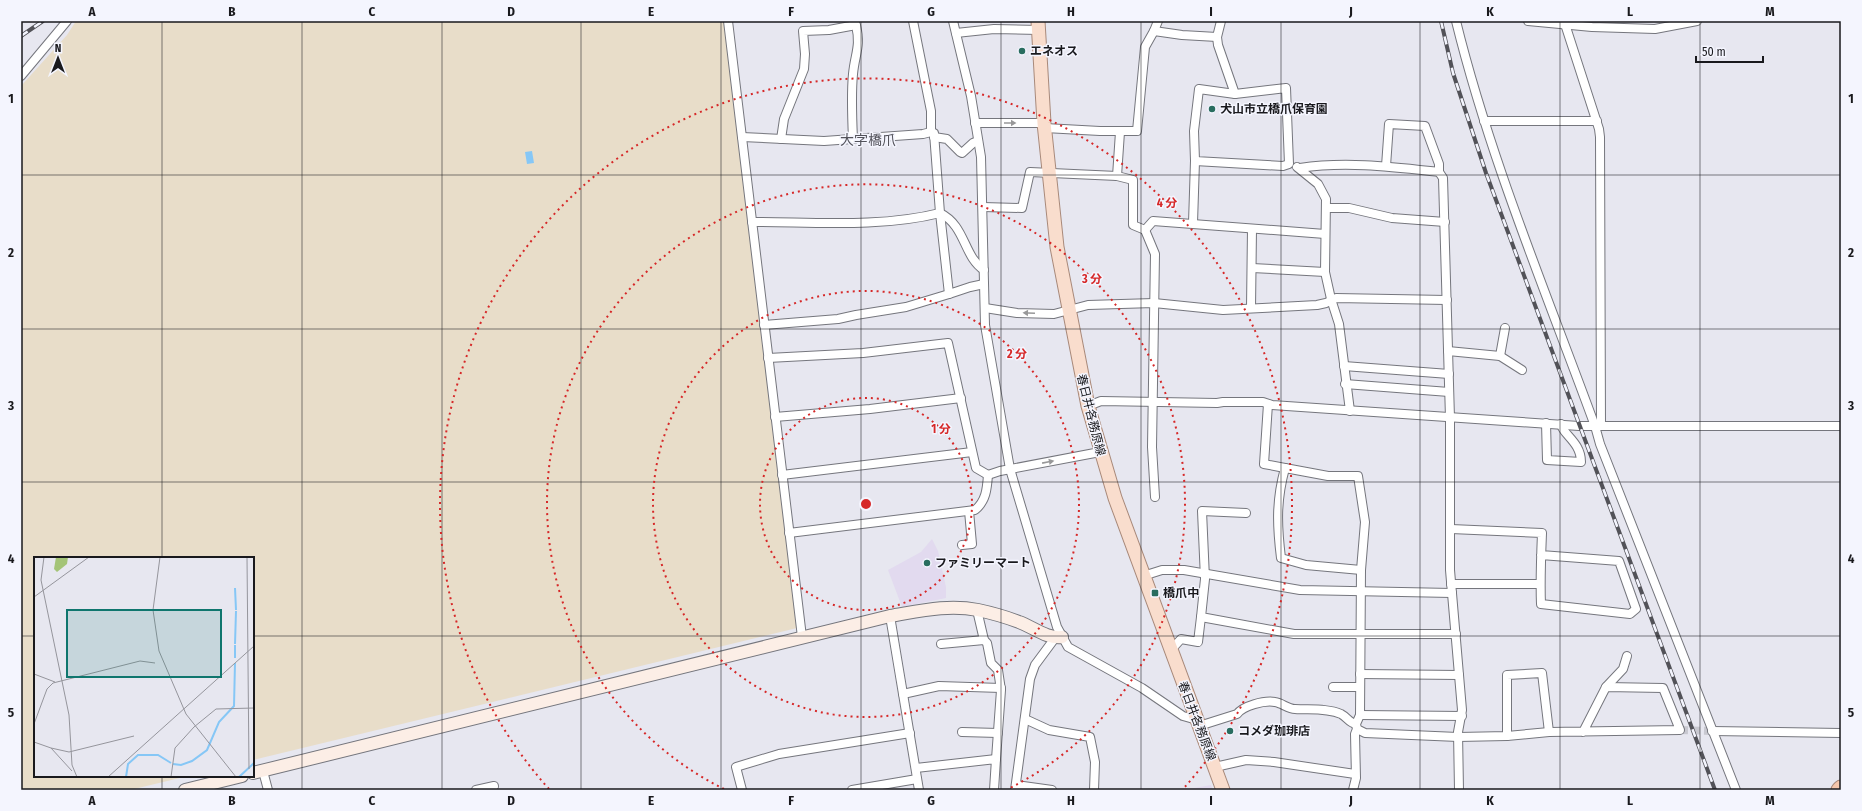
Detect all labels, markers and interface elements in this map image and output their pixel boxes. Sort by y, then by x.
text: A [87,4,96,19]
text: B [228,4,236,19]
text: C [369,4,376,19]
text: D [507,4,515,19]
text: E [648,4,654,19]
text: F [788,4,794,19]
text: G [927,4,935,19]
text: H [1067,4,1075,19]
text: I [1209,4,1213,19]
text: J [1348,4,1353,19]
text: K [1486,4,1494,19]
text: L [1627,4,1633,19]
text: M [1765,4,1775,19]
north arrow [38,38,78,78]
scale bar [1696,38,1763,64]
text: N [55,42,61,55]
place label: エネオス [1030,44,1078,58]
text: 50 m [1702,45,1726,59]
marker: エネオス [1017,46,1027,56]
text: 1 [8,91,14,106]
text: 1 [1848,91,1854,106]
place label: 犬山市立橋爪保育園 [1220,102,1328,116]
marker: 犬山市立橋爪保育園 [1207,104,1217,114]
one-way arrow [1004,120,1017,126]
district label: 大字橋爪 [840,132,896,149]
text: 4 分 [1157,196,1177,210]
text: 2 [7,245,14,260]
text: 2 [1847,245,1854,260]
text: 3 分 [1081,272,1102,286]
one-way arrow [1022,310,1035,316]
text: 2 分 [1006,347,1027,361]
street label: 春日井各務原線 [1074,373,1108,457]
text: 3 [7,398,14,413]
text: 3 [1847,398,1854,413]
text: 1 分 [931,422,951,436]
one-way arrow [1042,458,1054,464]
centre of rings [859,497,873,511]
text: 4 [8,551,15,566]
text: 4 [1848,551,1855,566]
place label: ファミリーマート [935,556,1031,570]
inset map [34,557,254,777]
marker: ファミリーマート [922,558,932,568]
place label: 橋爪中 [1163,586,1199,600]
marker: 橋爪中 [1150,588,1160,598]
street label: 春日井各務原線 [1175,679,1219,763]
text: 5 [8,705,14,720]
text: 5 [1848,705,1854,720]
place label: コメダ珈琲店 [1238,724,1310,738]
marker: コメダ珈琲店 [1225,726,1235,736]
text: A [87,793,96,808]
text: B [228,793,236,808]
text: C [369,793,376,808]
text: D [507,793,515,808]
text: E [648,793,654,808]
text: F [788,793,794,808]
text: G [927,793,935,808]
text: H [1067,793,1075,808]
text: I [1209,793,1213,808]
text: J [1348,793,1353,808]
text: K [1486,793,1494,808]
text: L [1627,793,1633,808]
text: M [1765,793,1775,808]

